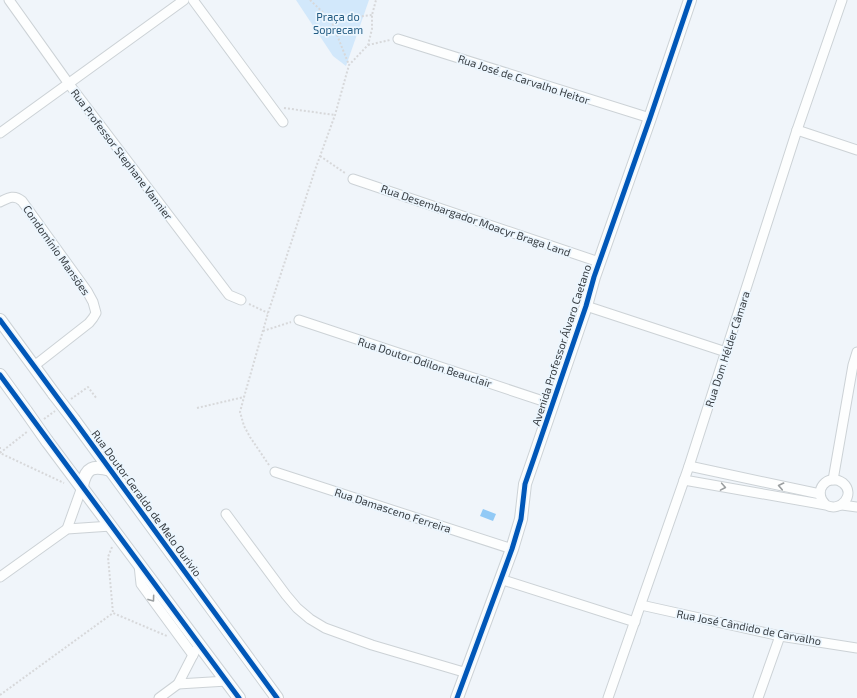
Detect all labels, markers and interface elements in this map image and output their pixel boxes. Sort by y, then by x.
park label: Praça do Soprecam [313,10,363,36]
street label: Rua José de Carvalho Heitor [457,52,592,107]
street label: Rua Professor Stephane Vannier [69,86,176,222]
street label: Rua Desembargador Moacyr Braga Land [379,181,573,259]
street label: Condomínio Mansões [21,202,93,298]
street label: Avenida Professor Álvaro Caetano [529,263,593,427]
street label: Rua Dom Hélder Câmara [702,289,752,409]
street label: Rua Doutor Odilon Beauclair [356,334,494,390]
street label: Rua Doutor Geraldo de Melo Ourivio [90,427,204,579]
one-way arrow [720,482,726,490]
one-way arrow [778,482,785,490]
street label: Rua Damasceno Ferreira [333,485,453,535]
one-way arrow [147,595,154,602]
street label: Rua José Cândido de Carvalho [676,607,822,647]

